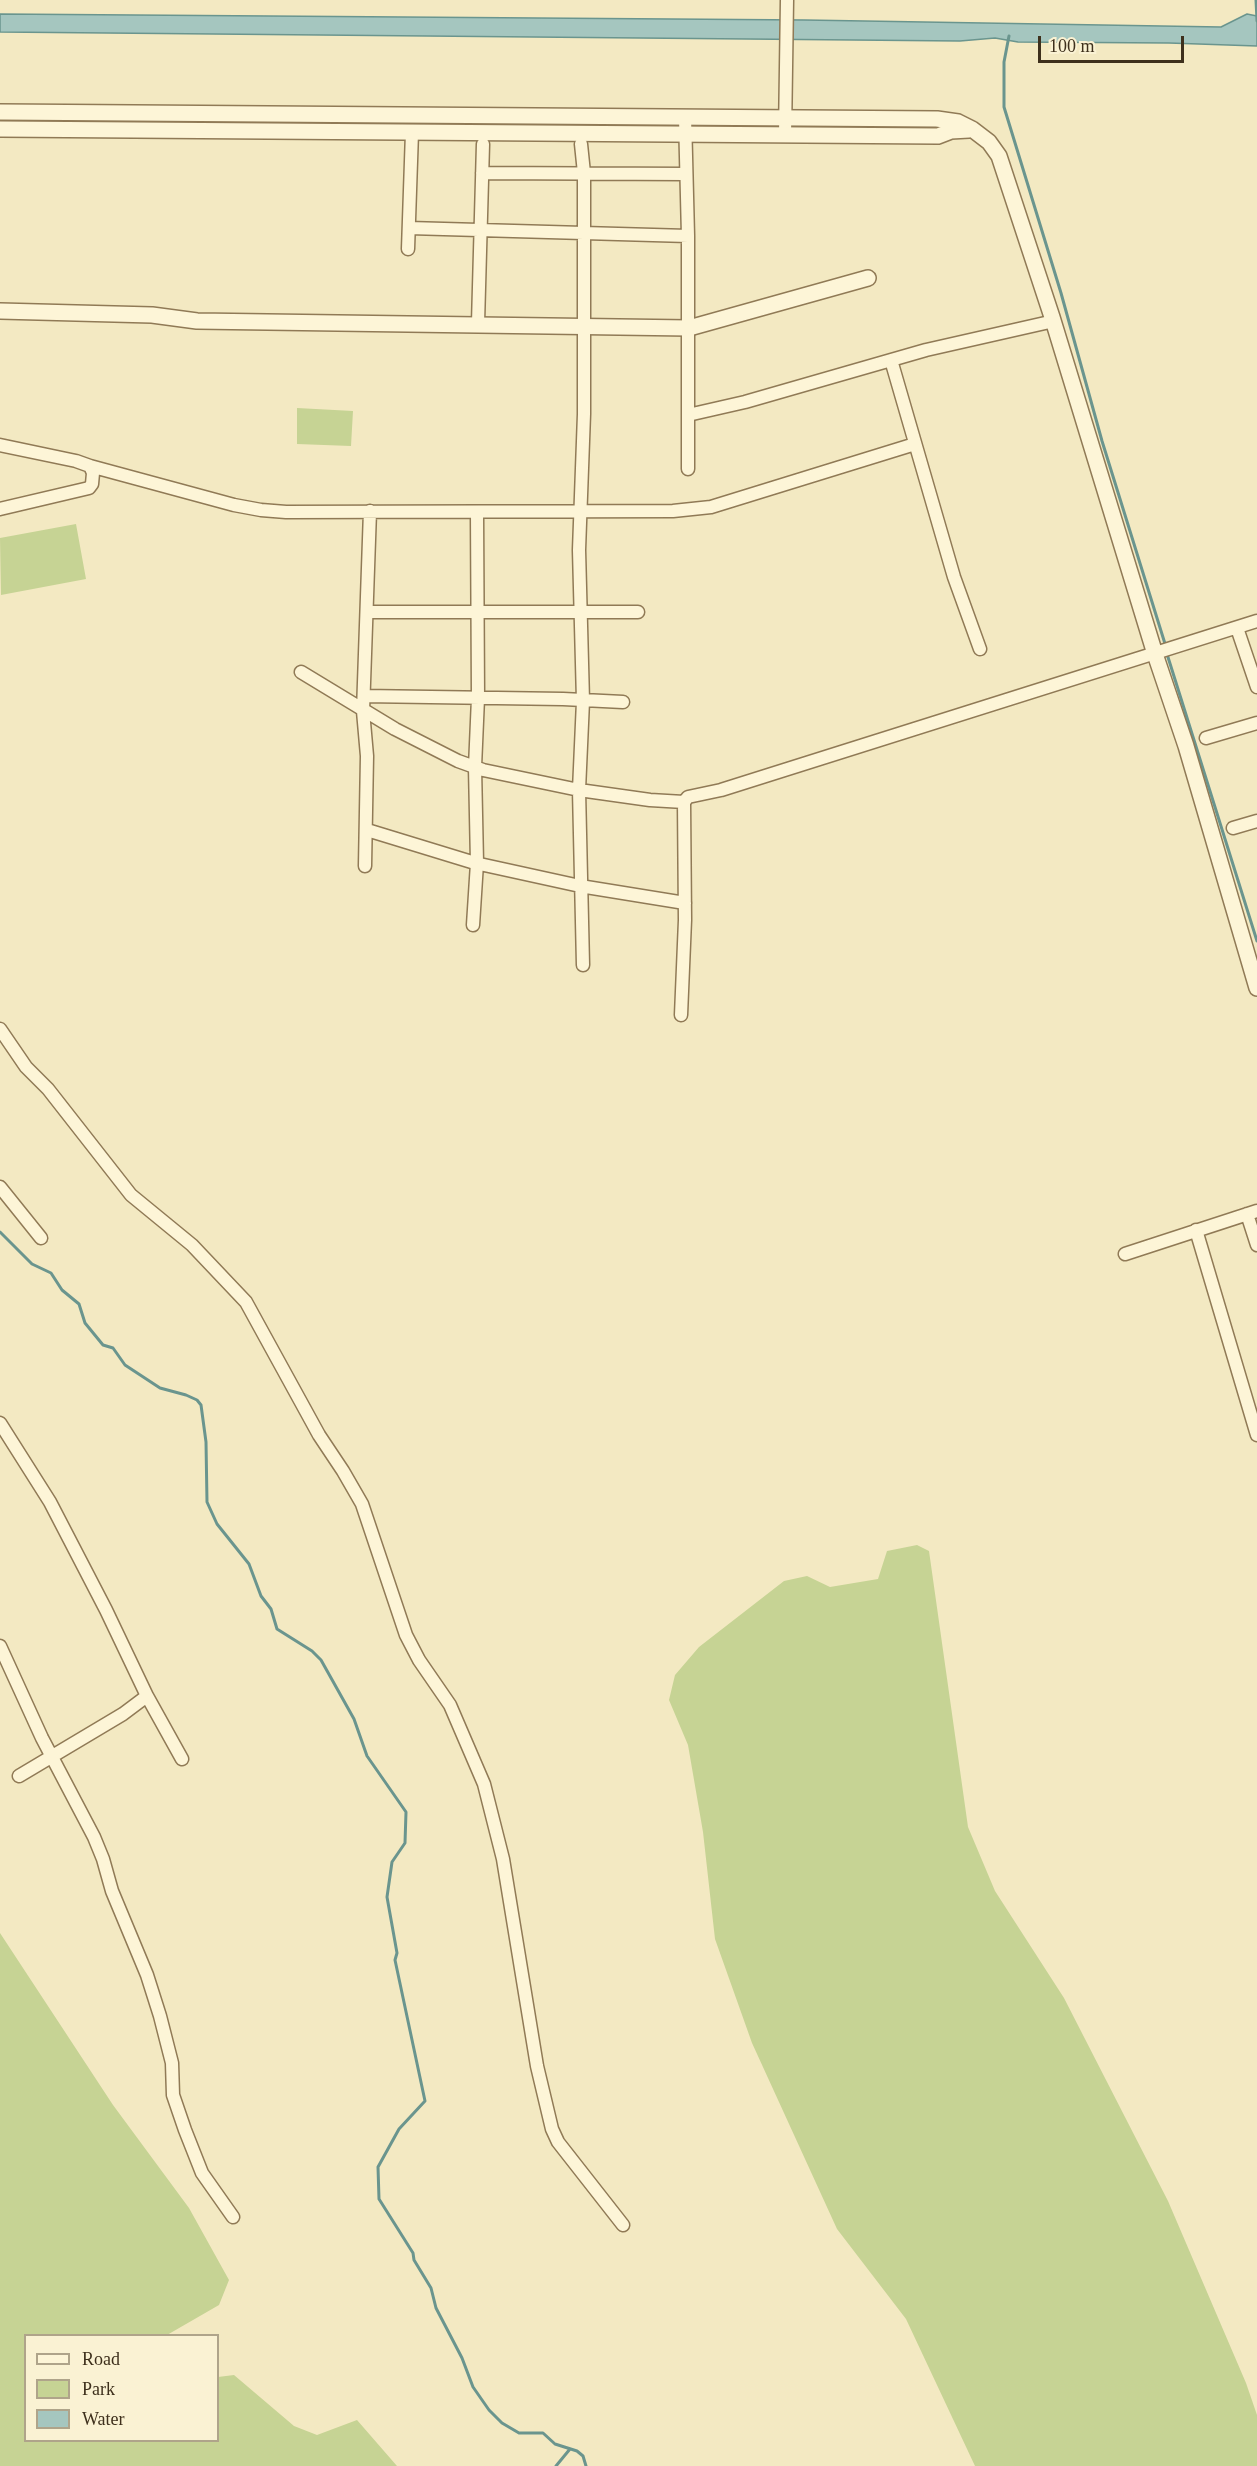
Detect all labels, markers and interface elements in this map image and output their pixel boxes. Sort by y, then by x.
scale bar [1041,24,1186,62]
text: 100 m [1049,36,1095,56]
legend [24,2334,219,2442]
text: Road [82,2349,120,2369]
text: Park [82,2379,115,2399]
text: Water [82,2409,125,2429]

